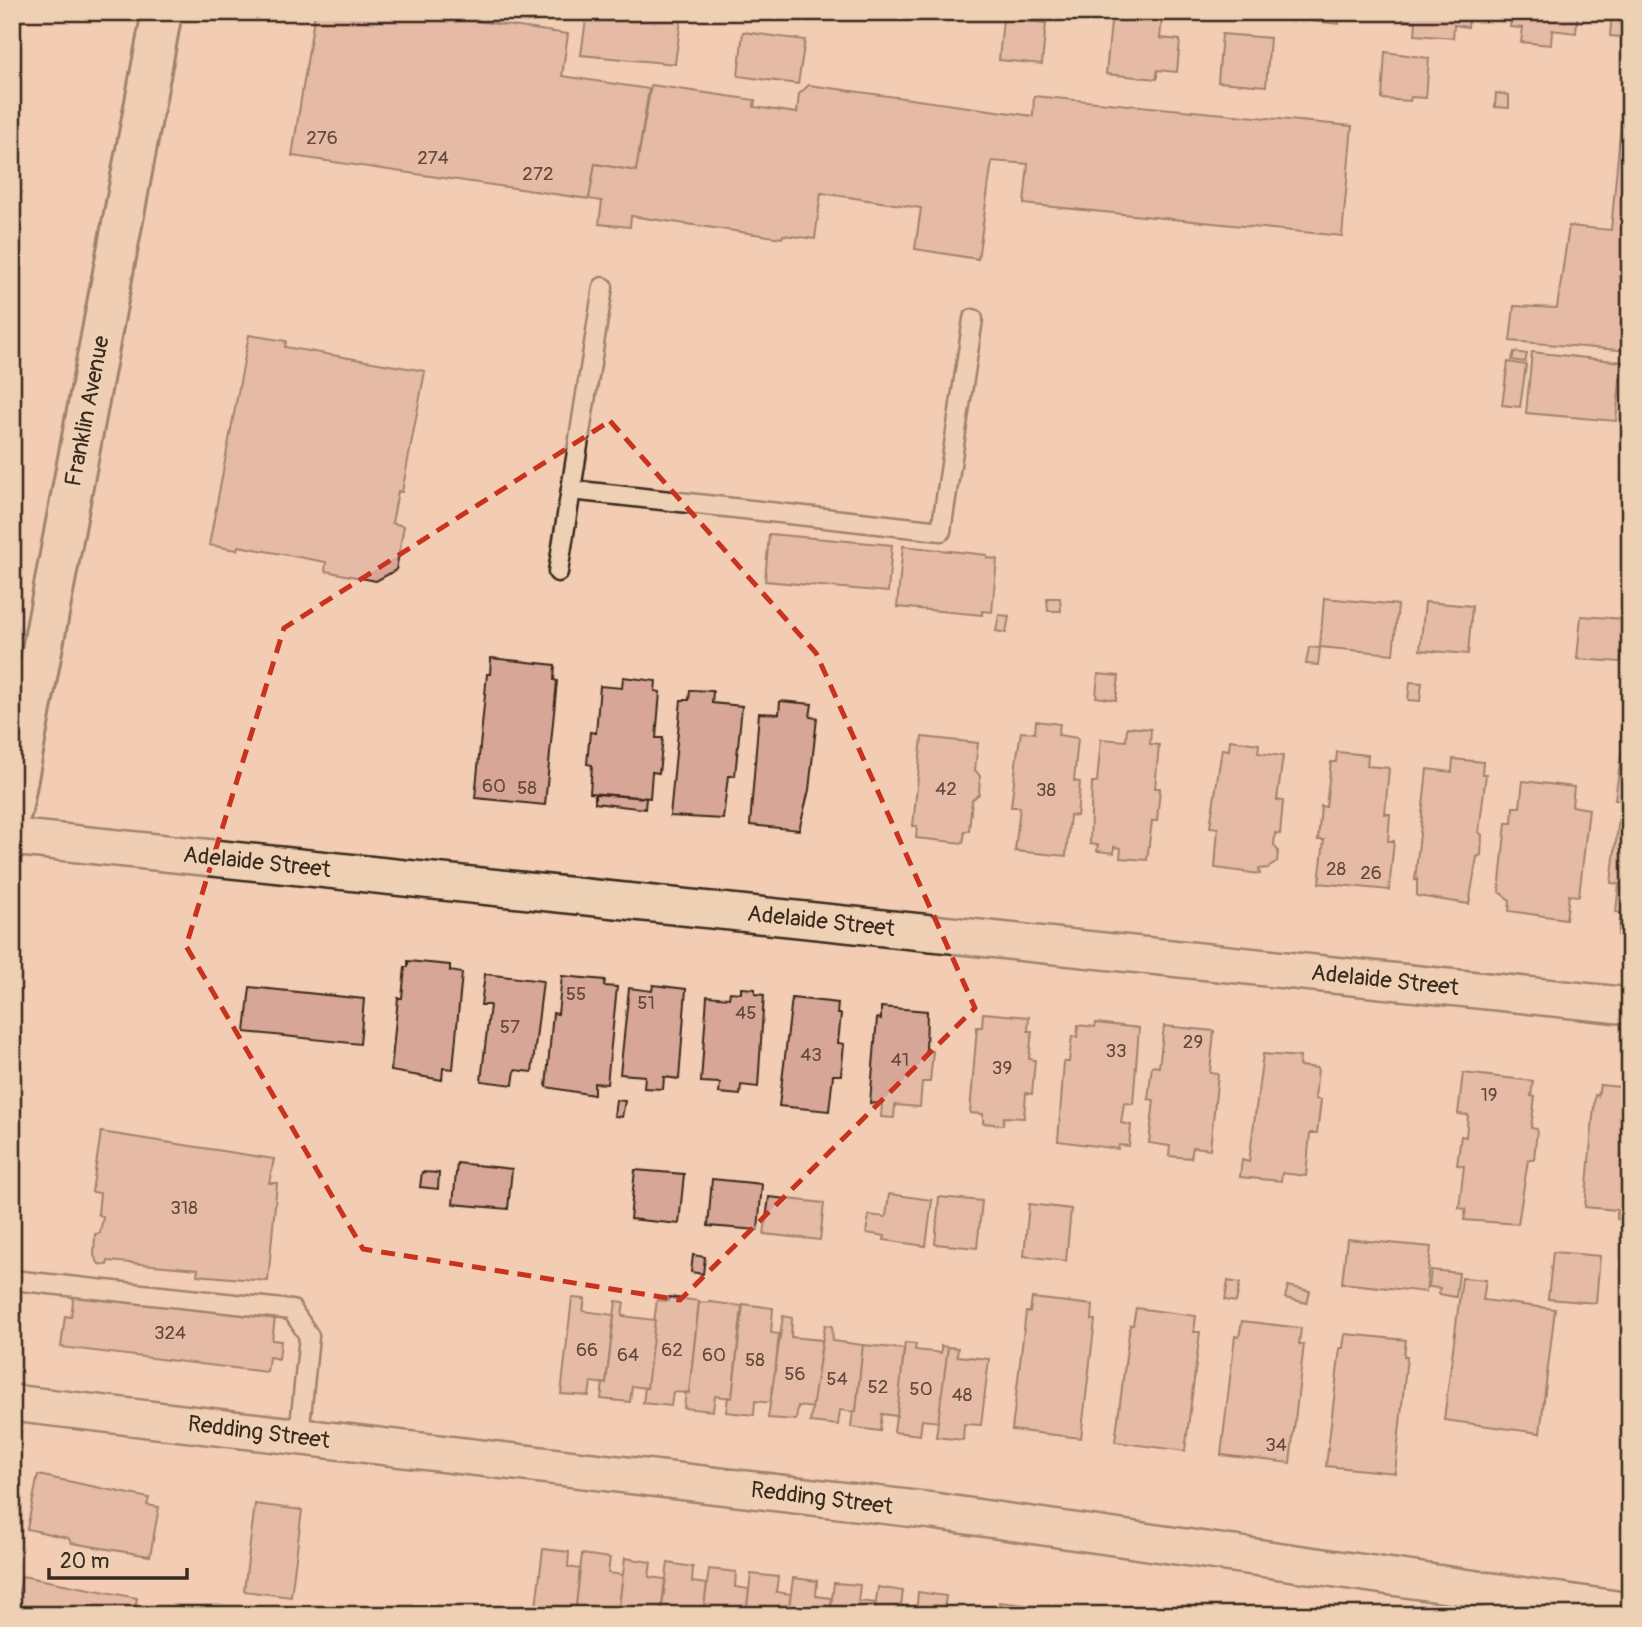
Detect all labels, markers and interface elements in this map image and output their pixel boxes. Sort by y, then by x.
house number: 276 [306,126,338,150]
house number: 274 [417,146,449,170]
house number: 272 [522,162,554,186]
street label: Franklin Avenue [58,333,116,489]
house number: 60 [482,774,506,798]
house number: 58 [517,776,537,800]
house number: 42 [935,777,957,801]
house number: 38 [1036,778,1056,802]
street label: Adelaide Street [182,840,333,884]
house number: 28 [1326,857,1346,881]
house number: 26 [1360,861,1382,885]
street label: Adelaide Street [746,899,897,943]
street label: Adelaide Street [1310,958,1461,1002]
house number: 55 [566,982,586,1006]
house number: 51 [637,991,655,1015]
house number: 45 [735,1001,757,1025]
house number: 57 [500,1015,520,1039]
house number: 29 [1183,1030,1203,1054]
house number: 33 [1105,1039,1127,1063]
house number: 43 [800,1043,822,1067]
house number: 41 [891,1048,909,1072]
house number: 39 [992,1056,1012,1080]
house number: 19 [1480,1083,1498,1107]
house number: 318 [170,1196,198,1220]
house number: 324 [154,1321,186,1345]
house number: 66 [576,1338,598,1362]
house number: 62 [661,1338,683,1362]
house number: 64 [617,1343,639,1367]
house number: 60 [702,1343,726,1367]
house number: 58 [745,1348,765,1372]
house number: 56 [784,1362,806,1386]
house number: 54 [826,1367,848,1391]
house number: 52 [868,1375,888,1399]
house number: 50 [909,1377,933,1401]
house number: 48 [952,1383,972,1407]
street label: Redding Street [186,1409,332,1455]
house number: 34 [1265,1433,1287,1457]
street label: Redding Street [749,1475,895,1521]
scale bar [49,1536,187,1580]
text: 20 m [60,1548,109,1575]

